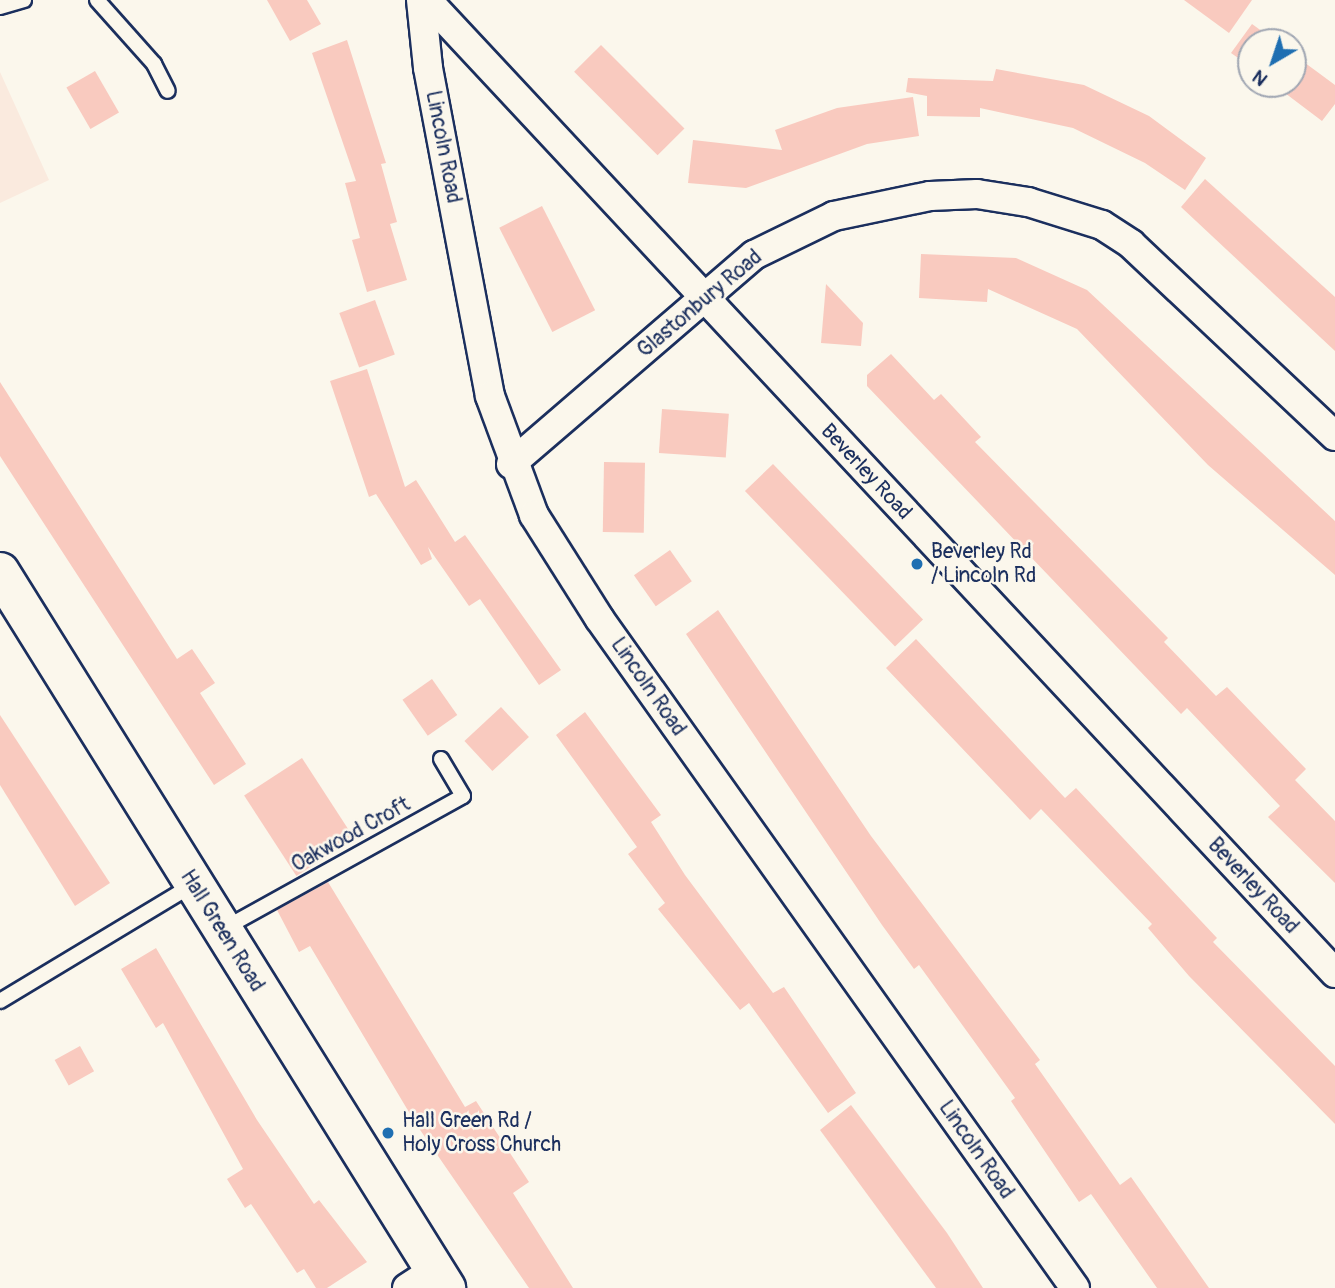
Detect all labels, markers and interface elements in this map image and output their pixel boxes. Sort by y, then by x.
north arrow [1237,28,1307,98]
text: N [1248,64,1273,91]
street label: Lincoln Road [420,89,466,205]
street label: Glastonbury Road [633,245,767,363]
street label: Beverley Road [815,419,917,525]
place label: Beverley Rd / Lincoln Rd [931,539,1036,589]
marker: Beverley Rd / Lincoln Rd [909,556,925,572]
street label: Lincoln Road [605,633,691,741]
street label: Oakwood Croft [287,792,415,878]
street label: Beverley Road [1202,833,1304,939]
street label: Hall Green Road [175,865,269,997]
street label: Lincoln Road [933,1096,1019,1204]
place label: Hall Green Rd / Holy Cross Church [402,1108,561,1158]
marker: Hall Green Rd / Holy Cross Church [380,1125,396,1141]

